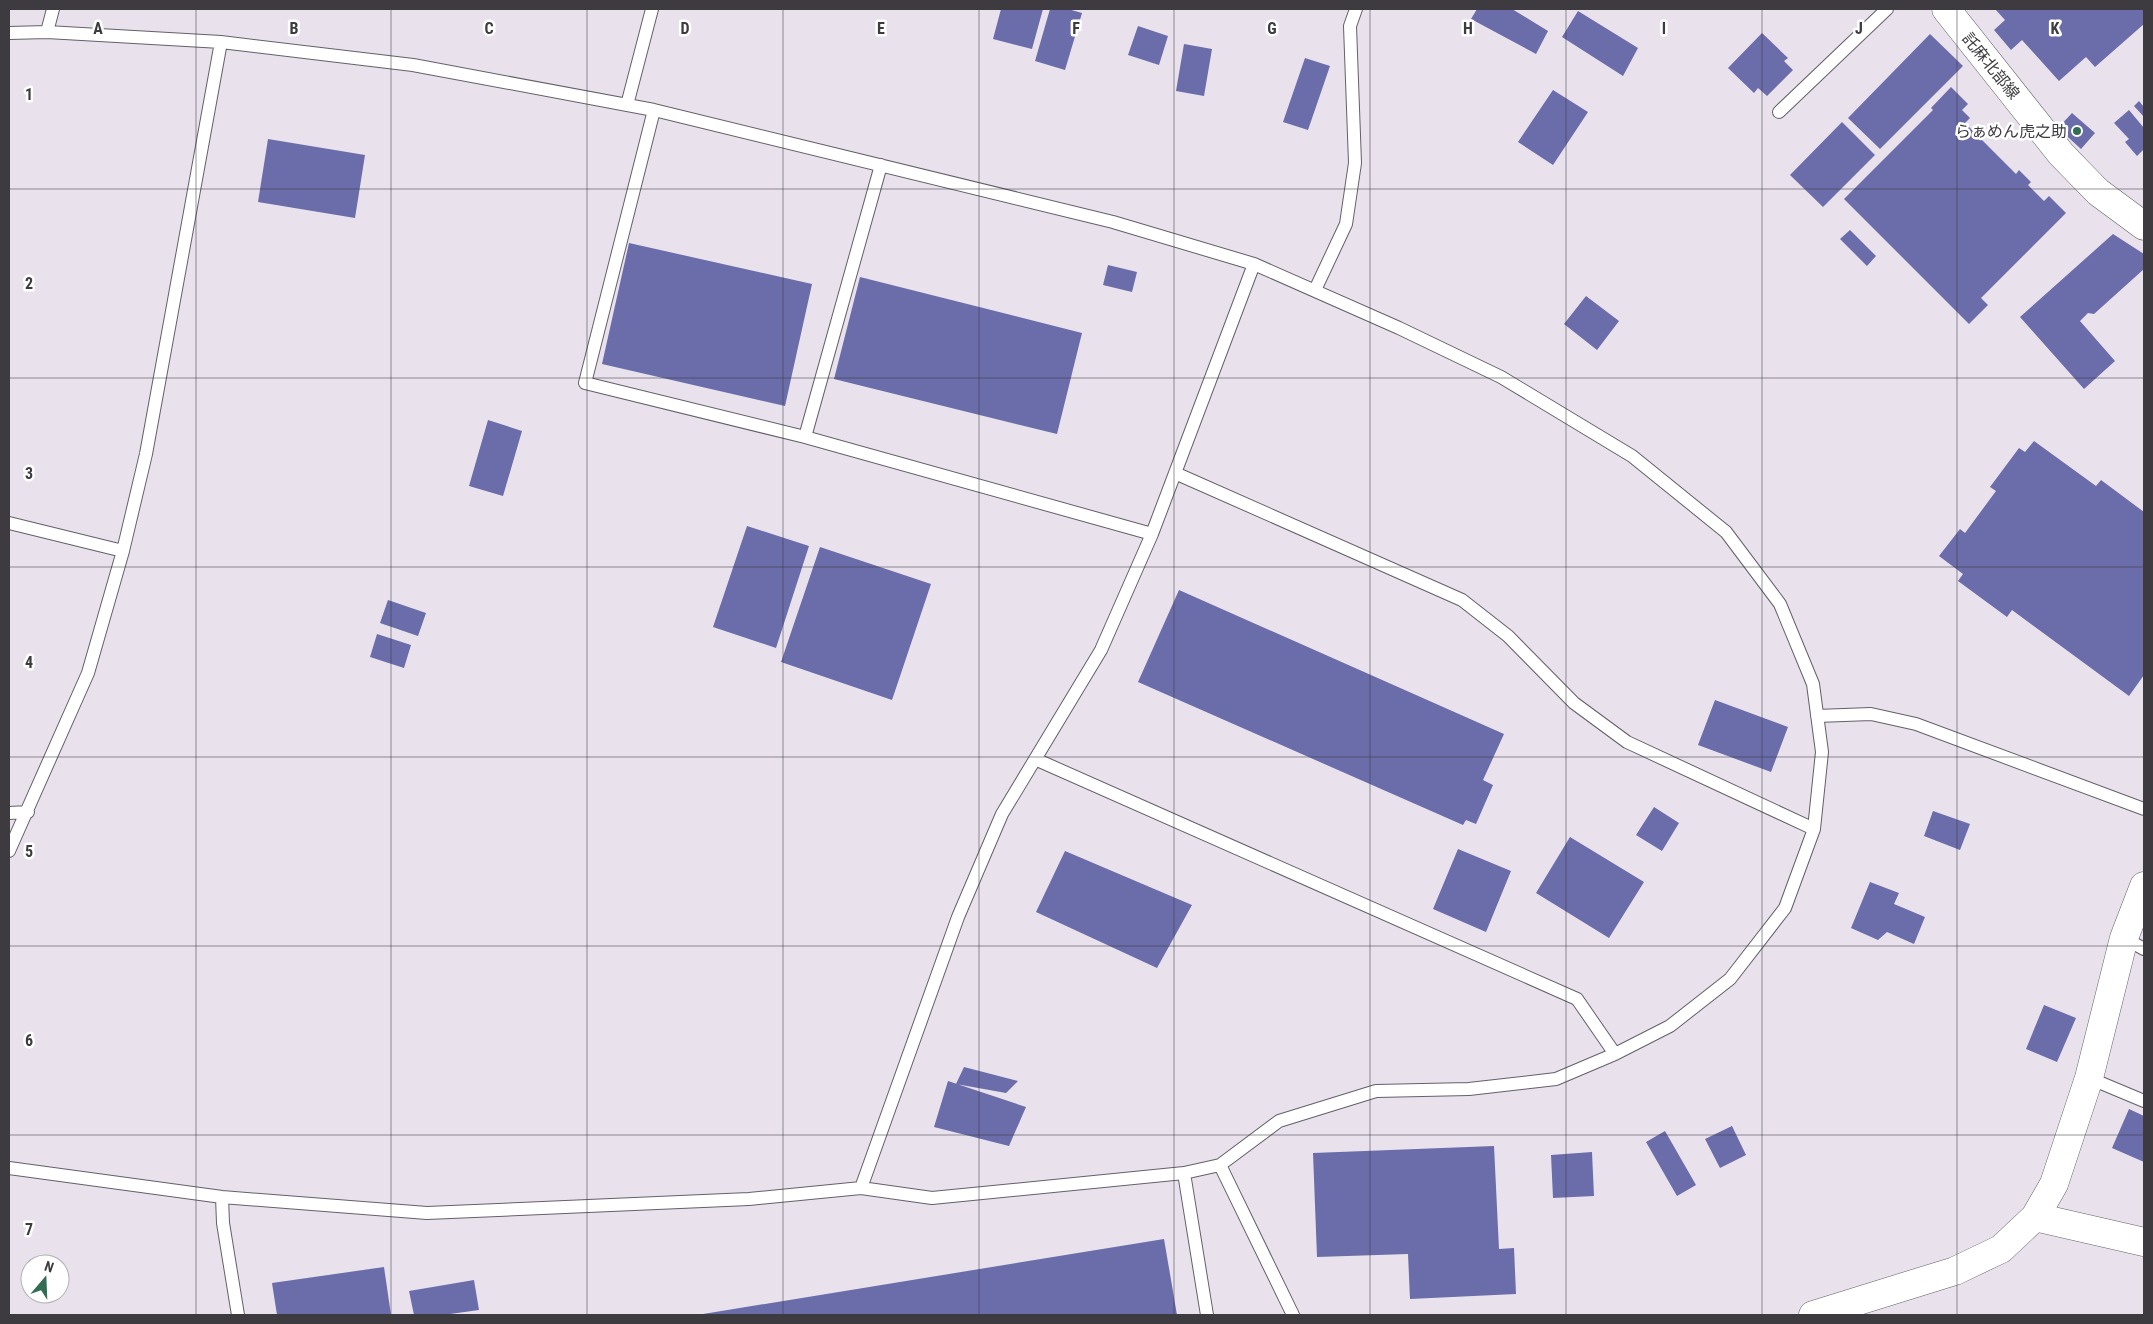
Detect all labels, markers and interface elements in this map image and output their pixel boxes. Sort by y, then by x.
text: A [93,19,103,38]
text: B [290,19,299,38]
text: C [484,19,494,38]
text: D [680,19,690,38]
text: E [877,19,885,38]
text: F [1072,19,1080,38]
text: G [1267,19,1277,38]
text: H [1463,19,1473,38]
text: I [1662,19,1666,38]
text: J [1855,19,1863,38]
text: K [2051,19,2060,38]
street label: 託麻北部線 [1958,29,2024,103]
text: 1 [25,85,33,104]
place label: らぁめん虎之助 [1955,122,2067,141]
marker: らぁめん虎之助 [2071,125,2083,137]
text: 2 [25,274,33,293]
text: 3 [25,464,33,483]
text: 4 [25,653,33,672]
text: 5 [25,842,33,861]
text: 6 [25,1031,33,1050]
text: 7 [25,1220,33,1239]
north arrow [20,1254,70,1304]
text: N [43,1258,56,1276]

